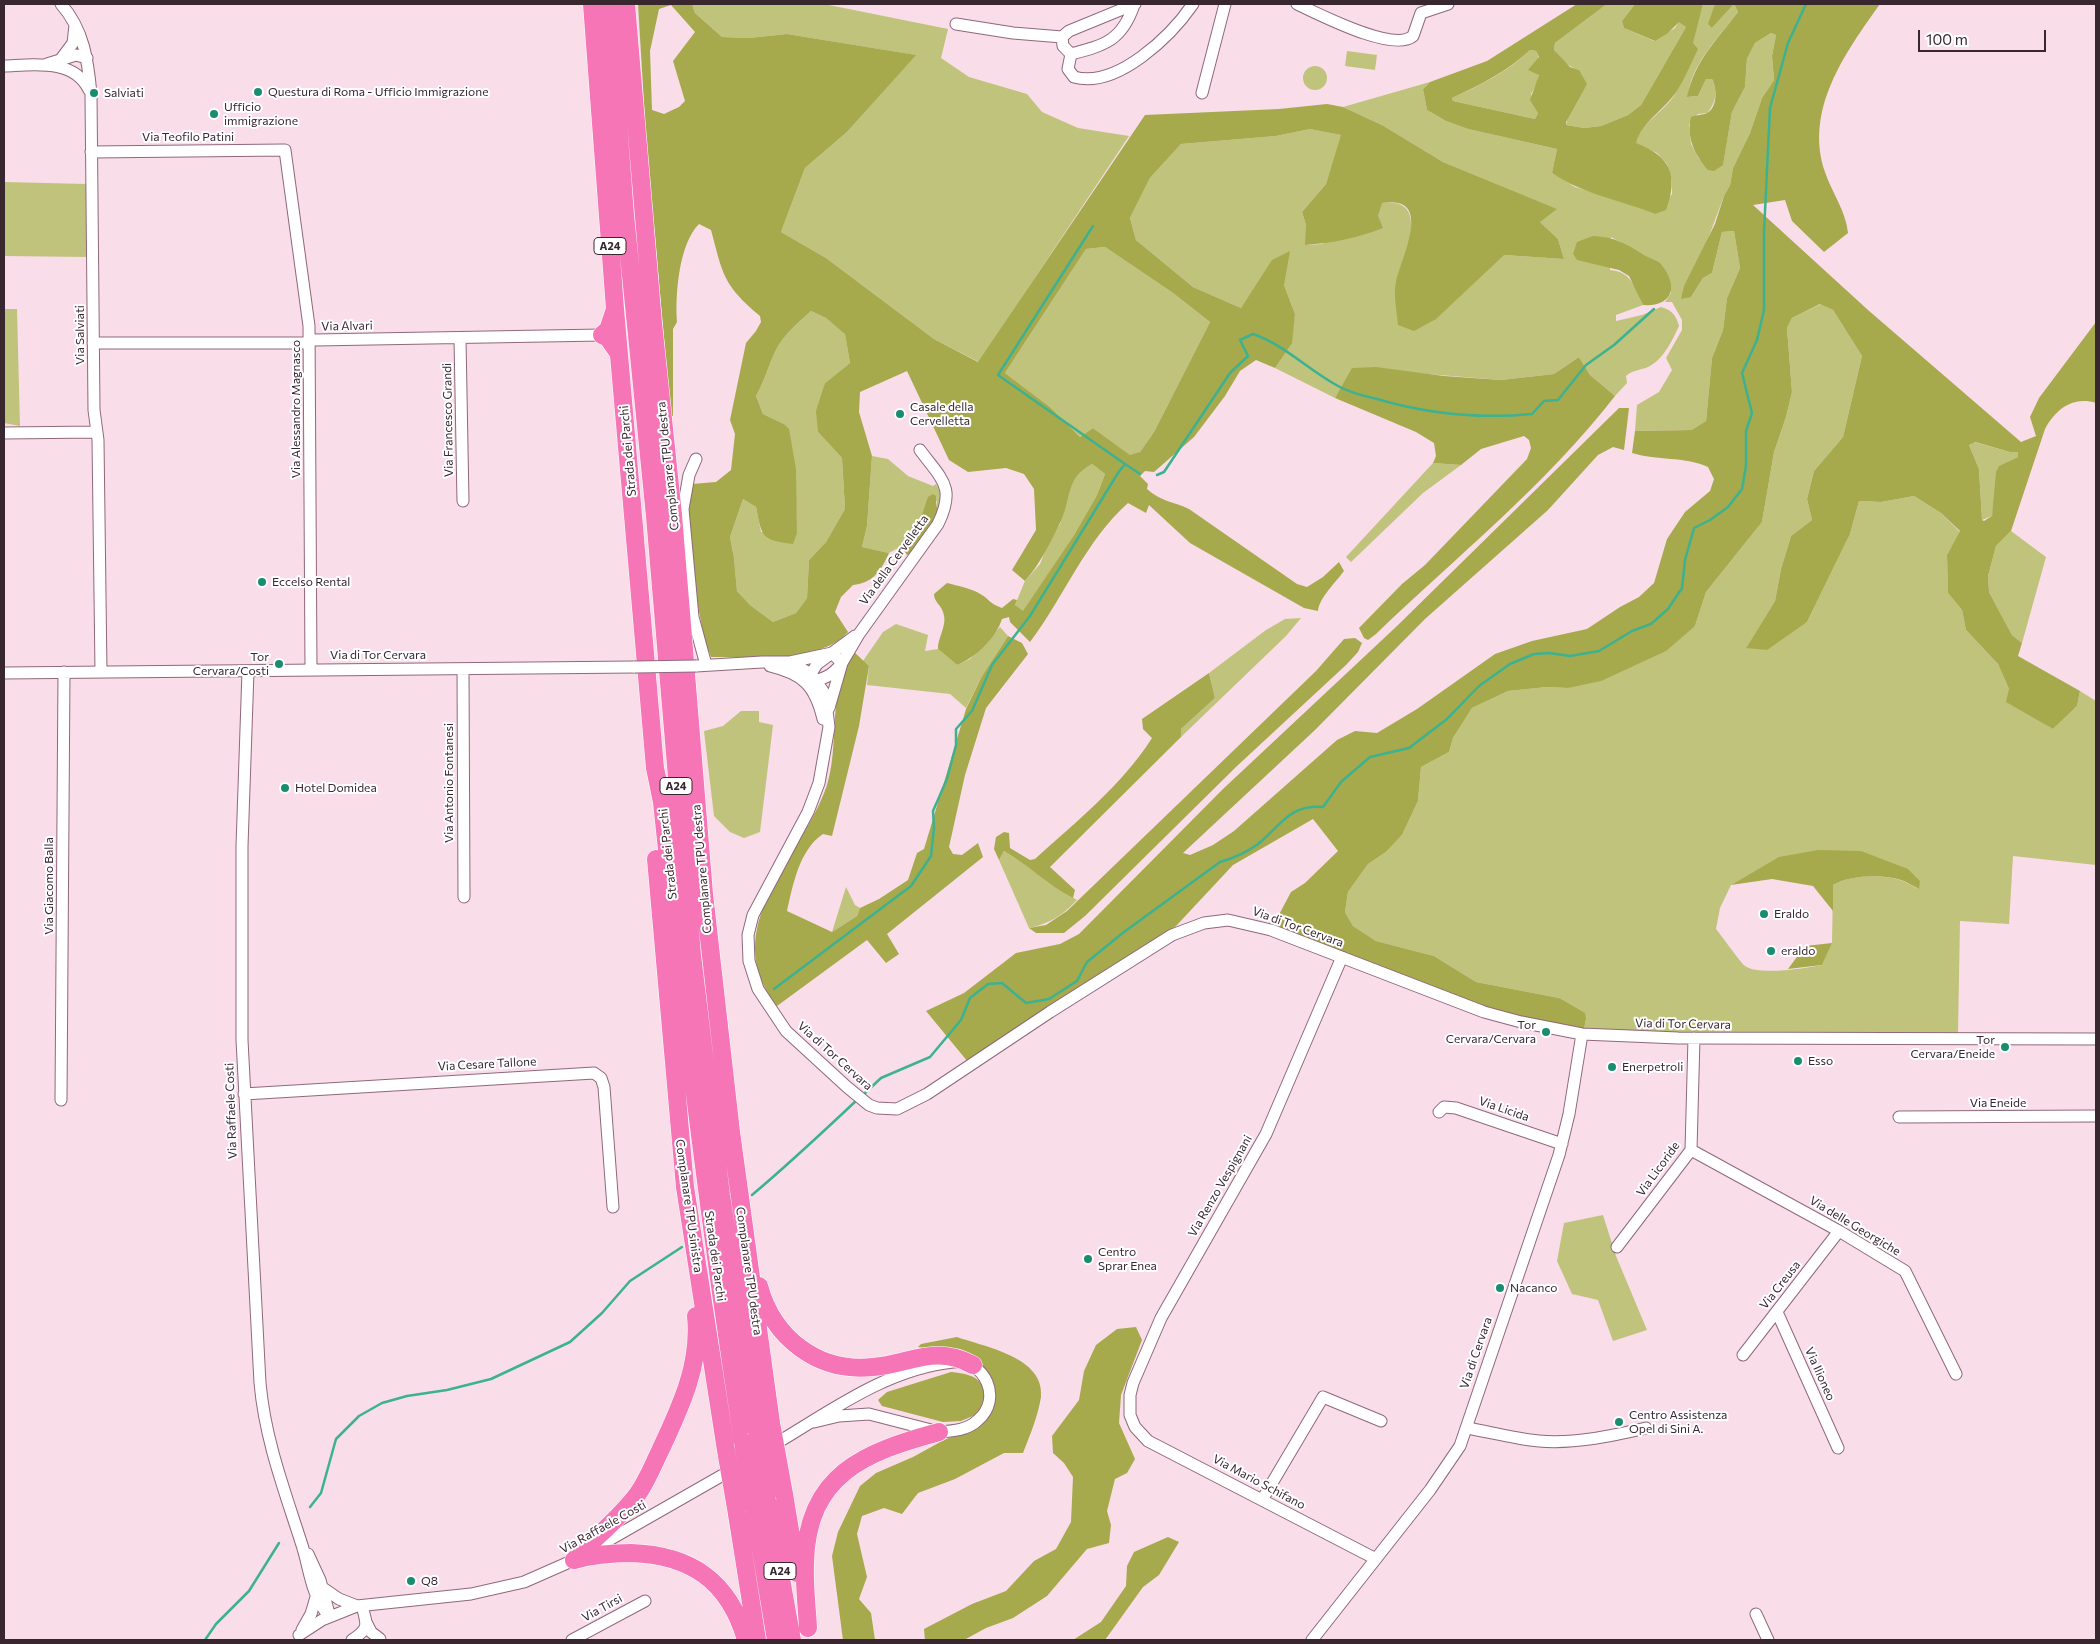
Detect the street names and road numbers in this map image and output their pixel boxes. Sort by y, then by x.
street label: Via Teofilo Patini [142,130,234,144]
road number: A24 [594,238,626,255]
street label: Via Salviati [73,305,87,365]
street label: Via Alvari [321,318,373,334]
street label: Via Alessandro Magnasco [289,340,303,478]
street label: Via Francesco Grandi [440,363,456,477]
street label: Complanare TPU destra [654,401,682,531]
street label: Strada dei Parchi [617,405,639,497]
street label: Via della Cervelletta [856,512,932,608]
street label: Via di Tor Cervara [330,648,426,662]
street label: Via Antonio Fontanesi [442,723,456,843]
road number: A24 [660,778,692,794]
street label: Complanare TPU destra [689,804,715,934]
street label: Strada dei Parchi [656,808,680,900]
street label: Via Giacomo Balla [42,837,56,935]
street label: Via di Tor Cervara [1251,904,1345,950]
street label: Via di Tor Cervara [1635,1016,1731,1032]
street label: Via di Tor Cervara [795,1019,875,1093]
street label: Via Cesare Tallone [437,1054,537,1074]
street label: Via Raffaele Costi [222,1063,240,1159]
street label: Via Licida [1477,1094,1531,1124]
street label: Via Eneide [1970,1096,2026,1110]
street label: Via Renzo Vespignani [1185,1133,1255,1239]
street label: Complanare TPU sinistra [672,1138,706,1274]
street label: Via Licoride [1633,1139,1683,1199]
street label: Via delle Georgiche [1807,1193,1903,1259]
street label: Complanare TPU destra [733,1206,765,1336]
street label: Strada dei Parchi [702,1210,728,1302]
street label: Via Creusa [1757,1258,1803,1312]
street label: Via di Cervara [1457,1315,1495,1391]
street label: Via Ilioneo [1802,1345,1838,1403]
street label: Via Mario Schifano [1210,1452,1308,1512]
street label: Via Raffaele Costi [557,1497,649,1557]
road number: A24 [764,1562,796,1580]
street label: Via Tirsi [579,1591,625,1625]

